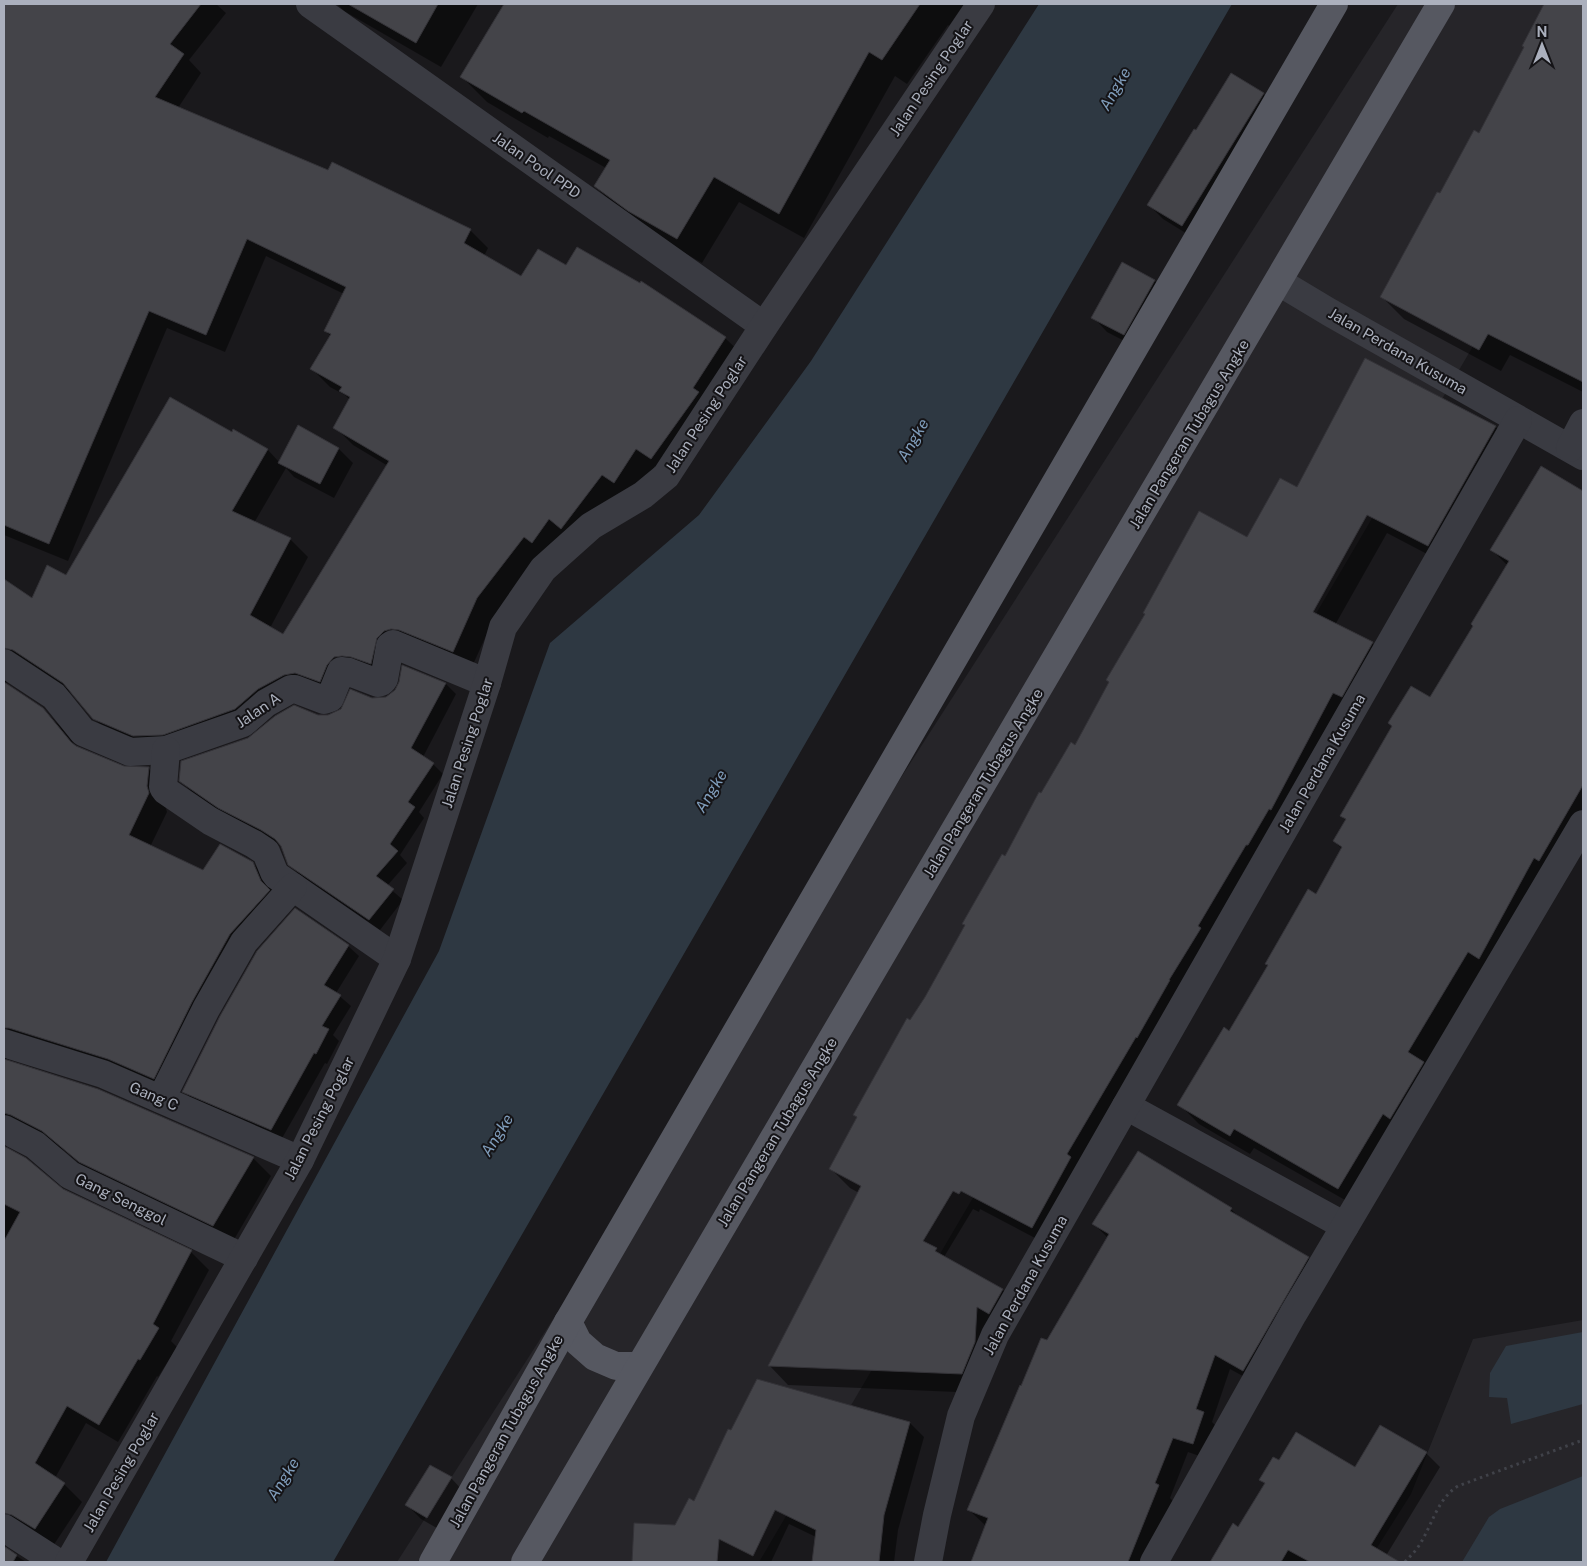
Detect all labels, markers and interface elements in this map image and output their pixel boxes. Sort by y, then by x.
street label: Jalan Pesing Poglar [886,17,976,139]
north arrow [1517,20,1567,70]
text: N [1537,24,1547,40]
water label: Angke [1095,64,1135,114]
street label: Jalan Pool PPD [490,128,584,202]
street label: Jalan Perdana Kusuma [1326,304,1470,398]
street label: Jalan Pangeran Tubagus Angke [1126,336,1252,532]
street label: Jalan Pesing Poglar [662,352,750,476]
water label: Angke [893,415,933,465]
street label: Jalan Pesing Poglar [438,676,496,810]
street label: Jalan Pangeran Tubagus Angke [920,685,1046,881]
street label: Jalan A [233,689,284,731]
street label: Jalan Perdana Kusuma [1275,691,1369,835]
water label: Angke [691,766,731,816]
street label: Jalan Pangeran Tubagus Angke [714,1034,840,1230]
street label: Jalan Pesing Poglar [281,1053,357,1182]
street label: Gang C [127,1078,181,1114]
water label: Angke [477,1110,517,1160]
street label: Gang Senggol [73,1170,169,1228]
street label: Jalan Perdana Kusuma [980,1212,1070,1358]
street label: Jalan Pangeran Tubagus Angke [446,1332,566,1530]
street label: Jalan Pesing Poglar [80,1409,162,1535]
water label: Angke [263,1454,303,1504]

